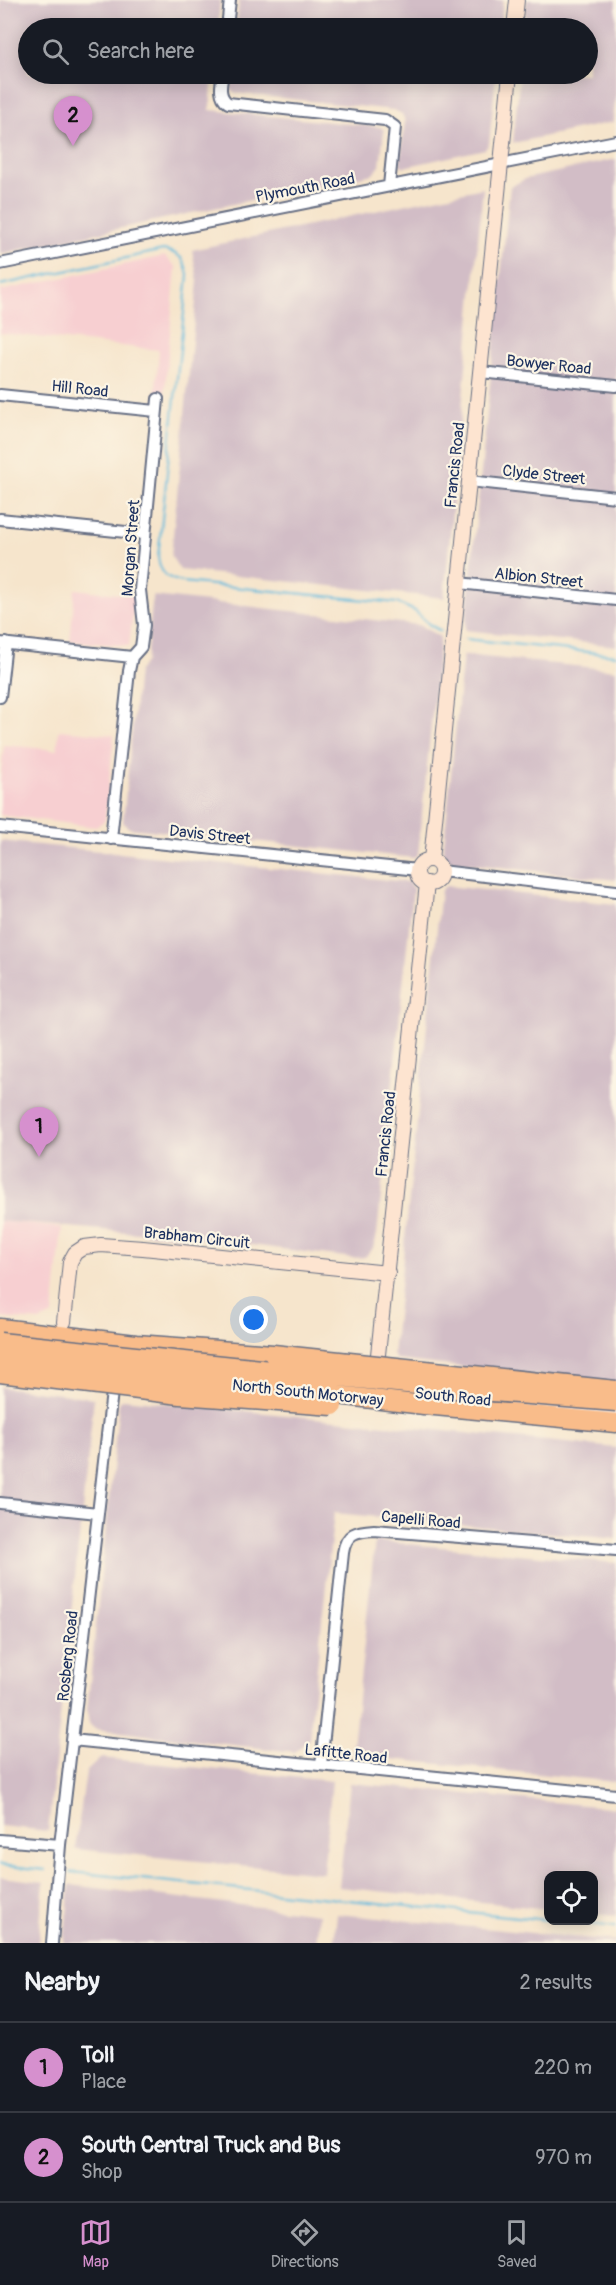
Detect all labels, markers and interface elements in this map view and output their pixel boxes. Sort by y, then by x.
search box [18,18,598,84]
icon: search [39,35,72,68]
text: Search here [87,37,194,65]
pin: 2 [54,96,92,146]
street label: Plymouth Road [254,169,357,207]
street label: Bowyer Road [505,351,592,379]
street label: Hill Road [50,376,109,402]
street label: Francis Road [441,421,469,509]
street label: Clyde Street [501,461,587,489]
street label: Morgan Street [118,499,144,597]
street label: Albion Street [493,563,585,593]
street label: Davis Street [168,821,252,849]
street label: Francis Road [372,1090,400,1178]
pin: 1 [20,1108,58,1157]
street label: Brabham Circuit [143,1222,251,1254]
your location [239,1305,268,1334]
street label: North South Motorway [231,1375,385,1411]
street label: South Road [414,1383,492,1411]
street label: Capelli Road [380,1507,462,1533]
street label: Rosberg Road [53,1610,83,1702]
street label: Lafitte Road [303,1740,388,1768]
map controls [544,1871,598,1925]
button: locate [544,1871,598,1925]
text: Nearby [24,1966,100,1998]
text: 2 results [520,1970,592,1995]
text: Toll [81,2041,115,2069]
text: 1 [40,2055,47,2080]
text: 220 m [534,2055,592,2080]
text: Place [81,2069,126,2094]
text: South Central Truck and Bus [81,2131,340,2159]
text: 2 [38,2145,49,2170]
text: 970 m [535,2145,592,2170]
text: Shop [81,2159,122,2184]
tab: Map [79,2216,112,2272]
tab: Directions [271,2216,339,2272]
tab: Saved [497,2216,537,2272]

